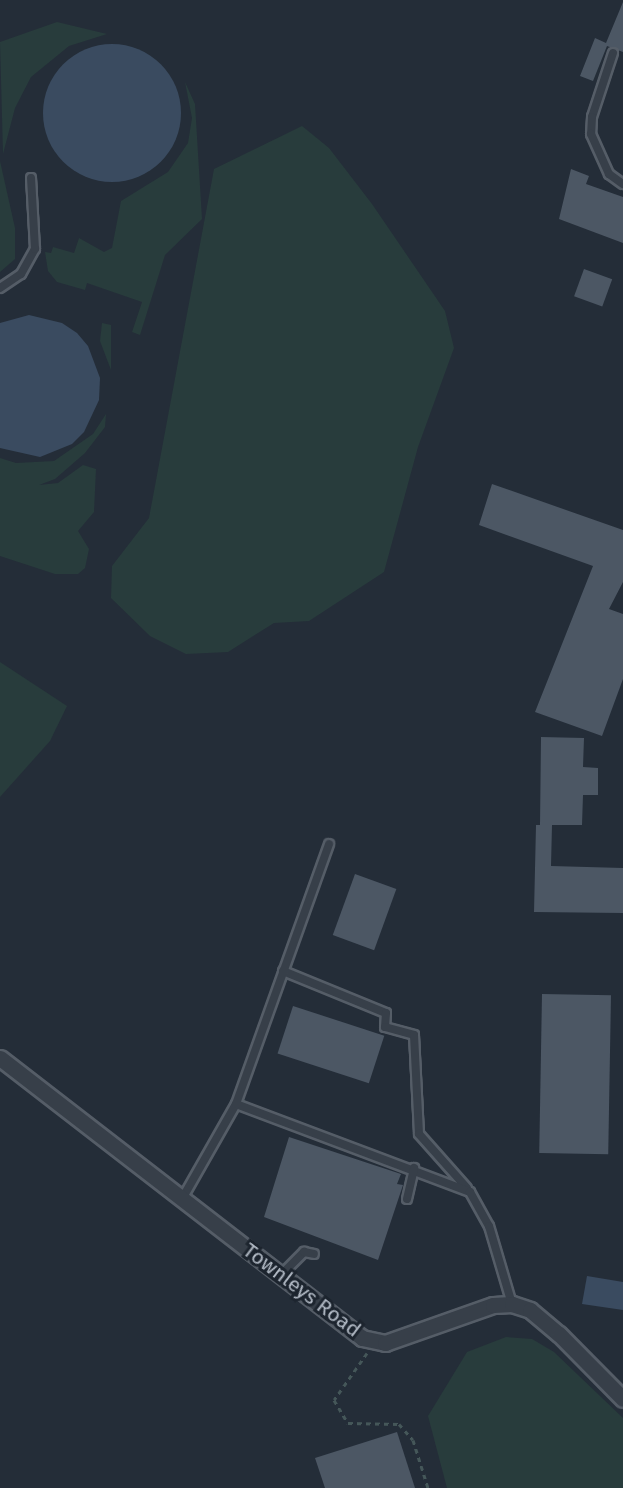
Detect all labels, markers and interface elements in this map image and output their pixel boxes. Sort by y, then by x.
street label: Townleys Road [238,1238,366,1342]

